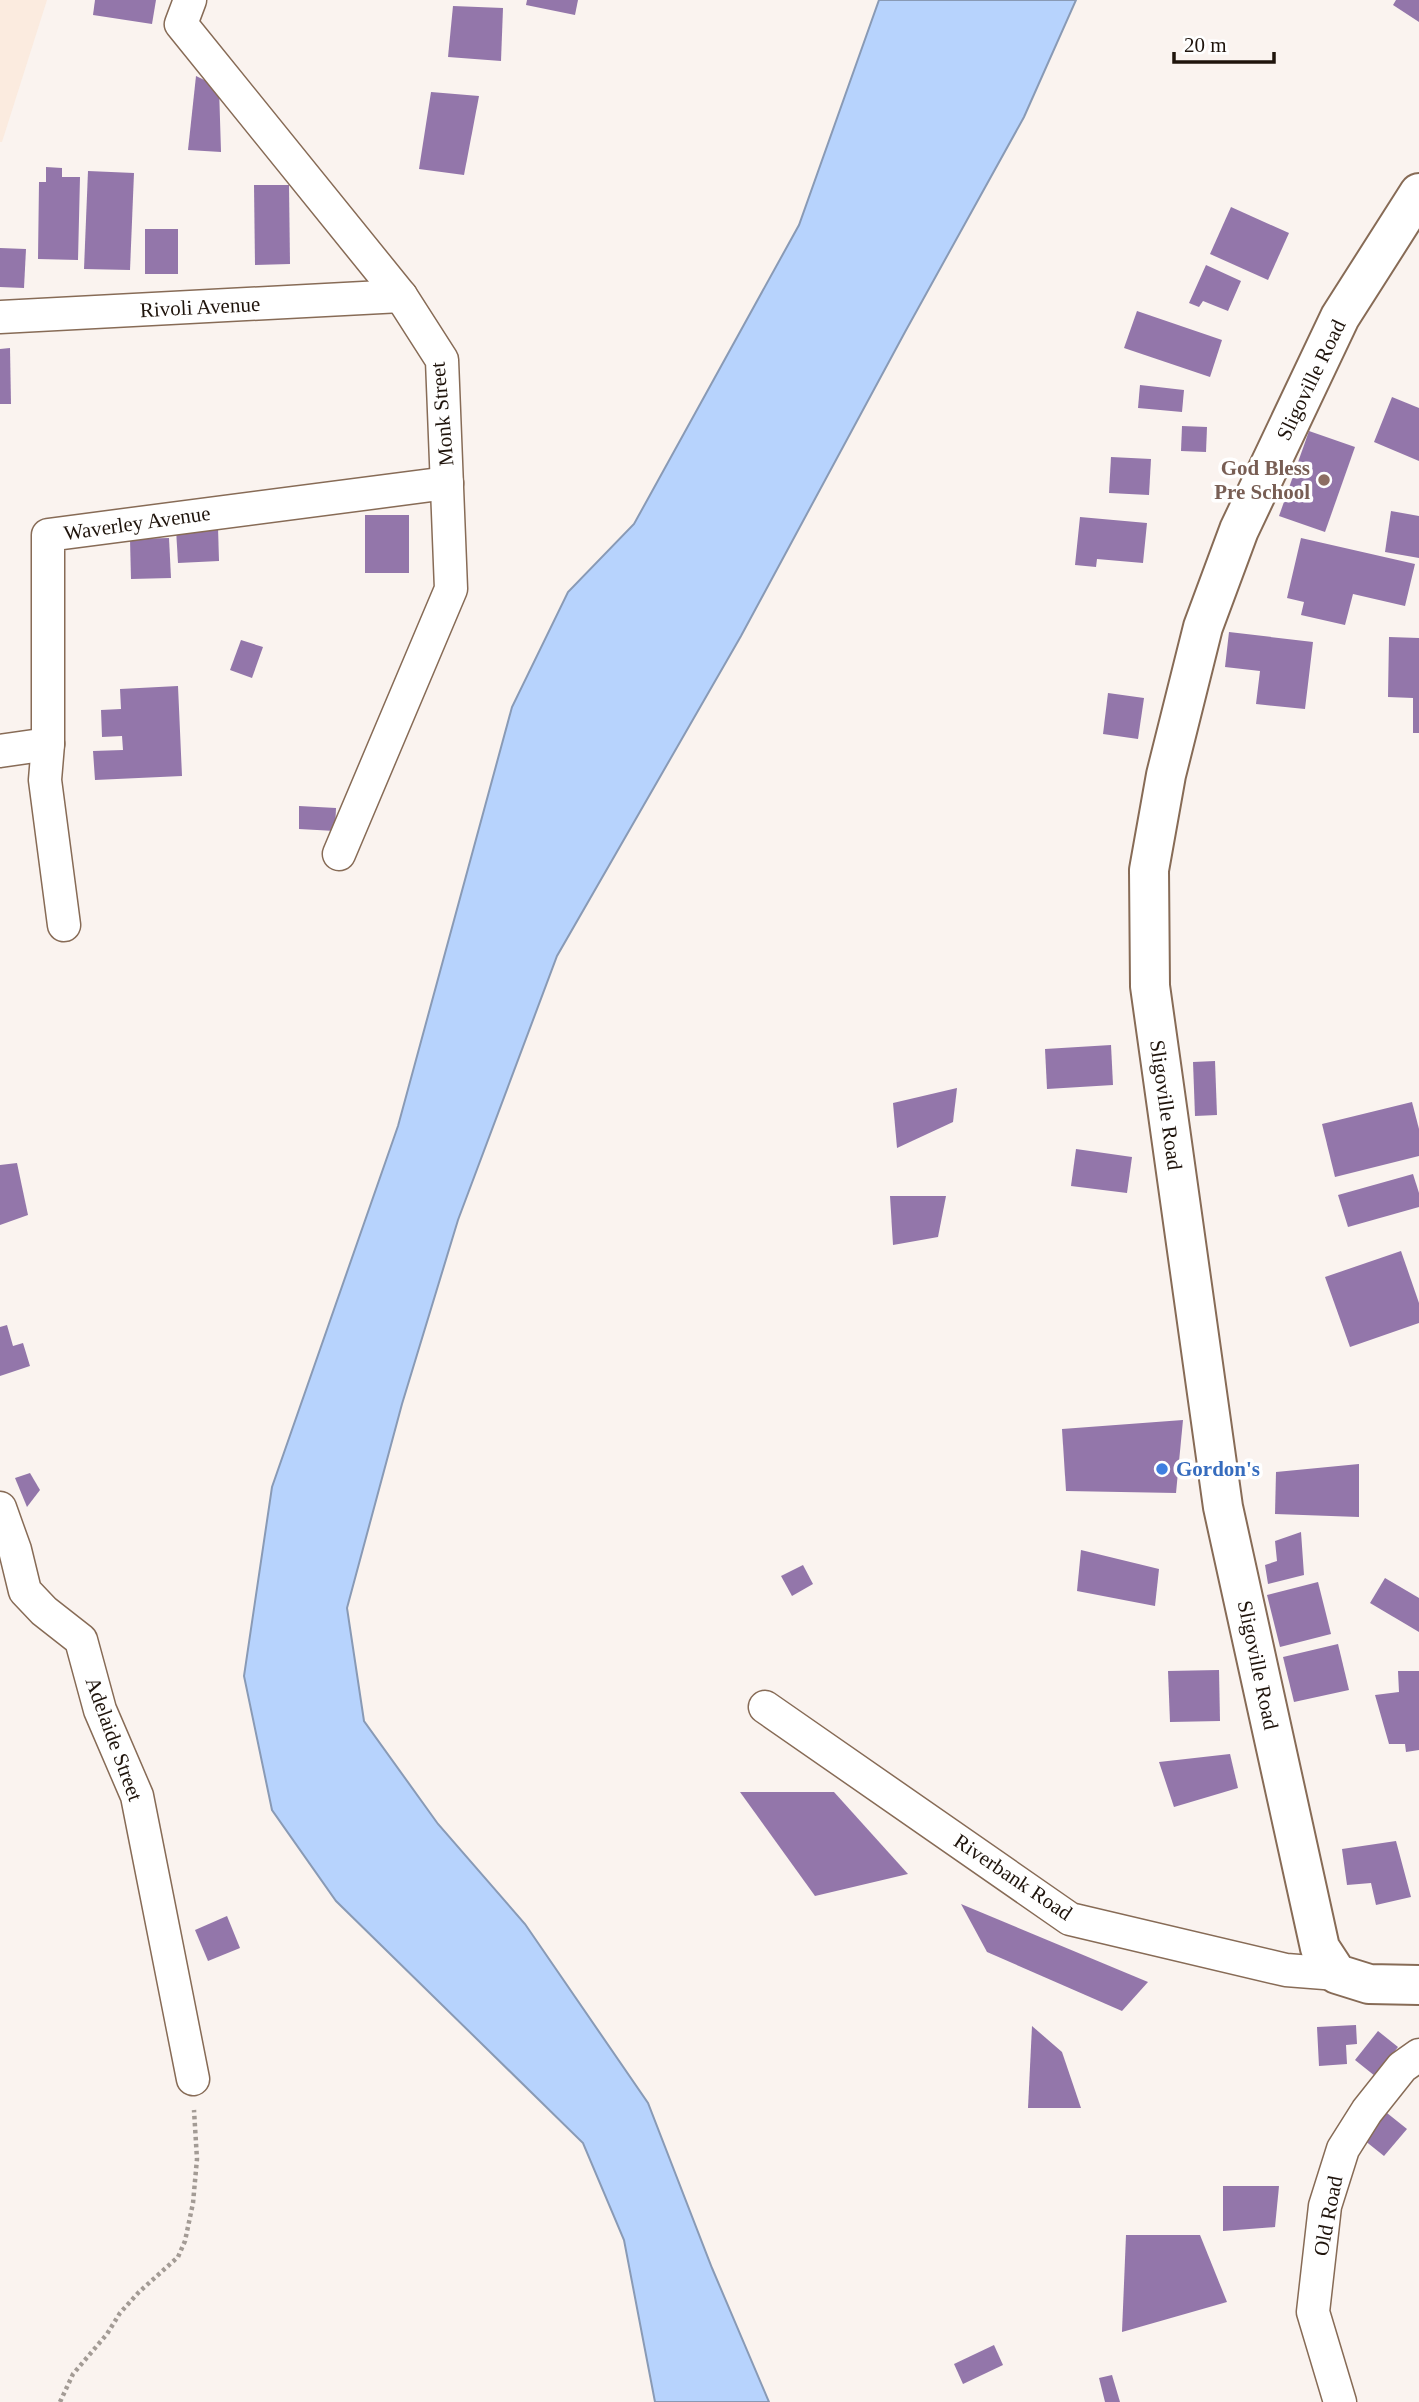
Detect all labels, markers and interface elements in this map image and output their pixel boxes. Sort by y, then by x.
scale bar [1174,21,1274,65]
text: 20 m [1184,33,1227,57]
street label: Rivoli Avenue [139,292,261,322]
street label: Sligoville Road [1271,315,1351,444]
street label: Monk Street [425,361,459,467]
place label: God Bless Pre School [1214,456,1310,504]
marker: God Bless Pre School [1316,472,1332,488]
street label: Waverley Avenue [62,501,212,545]
street label: Sligoville Road [1145,1038,1187,1172]
place label: Gordon's [1176,1457,1260,1481]
marker: Gordon's [1154,1461,1170,1477]
street label: Sligoville Road [1233,1598,1283,1732]
street label: Adelaide Street [80,1674,148,1804]
street label: Riverbank Road [949,1829,1077,1926]
street label: Old Road [1308,2173,1348,2258]

